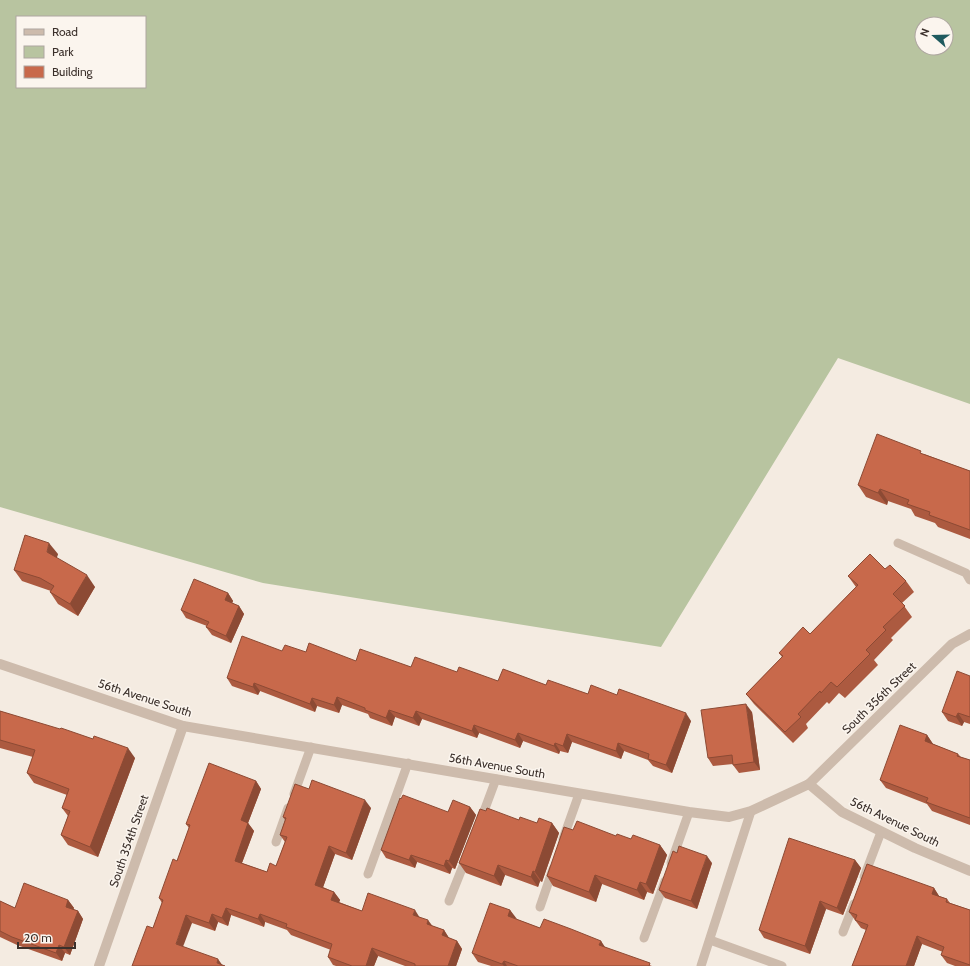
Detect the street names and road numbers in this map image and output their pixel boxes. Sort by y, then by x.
street label: South 356th Street [839,659,919,737]
street label: 56th Avenue South [96,675,194,720]
street label: 56th Avenue South [448,750,547,781]
street label: South 354th Street [106,792,151,889]
street label: 56th Avenue South [848,793,942,850]

